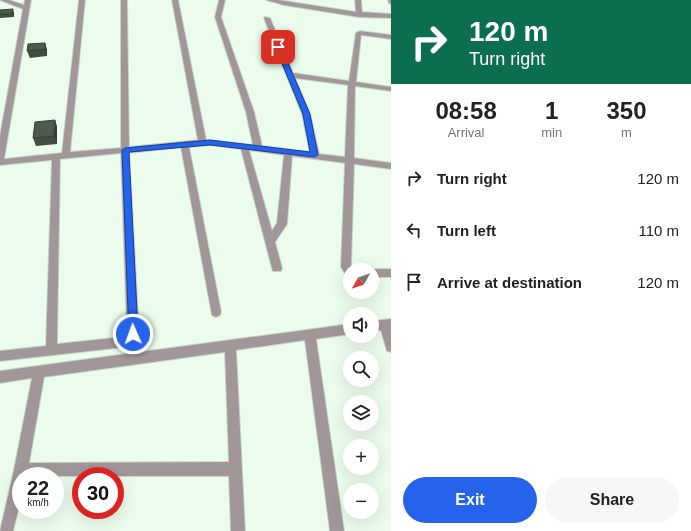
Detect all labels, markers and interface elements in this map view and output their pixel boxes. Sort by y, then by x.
icon: right [403,16,455,68]
text: 120 m [469,16,548,47]
pin [261,30,295,64]
icon: arrive [267,36,289,58]
text: Turn right [469,49,545,69]
text: 08:58 [435,97,497,124]
text: 1 [545,97,558,124]
text: 350 [607,97,647,124]
text: Arrival [448,125,485,140]
text: min [541,125,562,140]
text: m [621,125,632,140]
icon: right [403,167,425,189]
text: Turn right [437,170,507,187]
text: 120 m [637,170,679,187]
icon: left [403,219,425,241]
text: Turn left [437,222,496,239]
text: 110 m [638,222,679,239]
north arrow [343,263,379,299]
map controls [343,263,379,519]
icon: arrive [403,271,425,293]
text: Arrive at destination [437,274,582,291]
text: 120 m [637,274,679,291]
button: sound [343,307,379,343]
position arrow [112,313,154,355]
button: search [343,351,379,387]
button: layers [343,395,379,431]
button: + [343,439,379,475]
speed limit sign: 30 [72,467,124,519]
text: 22 [27,477,49,499]
button: Exit [403,477,537,523]
button: Share [545,477,679,523]
button: − [343,483,379,519]
text: km/h [27,497,49,508]

